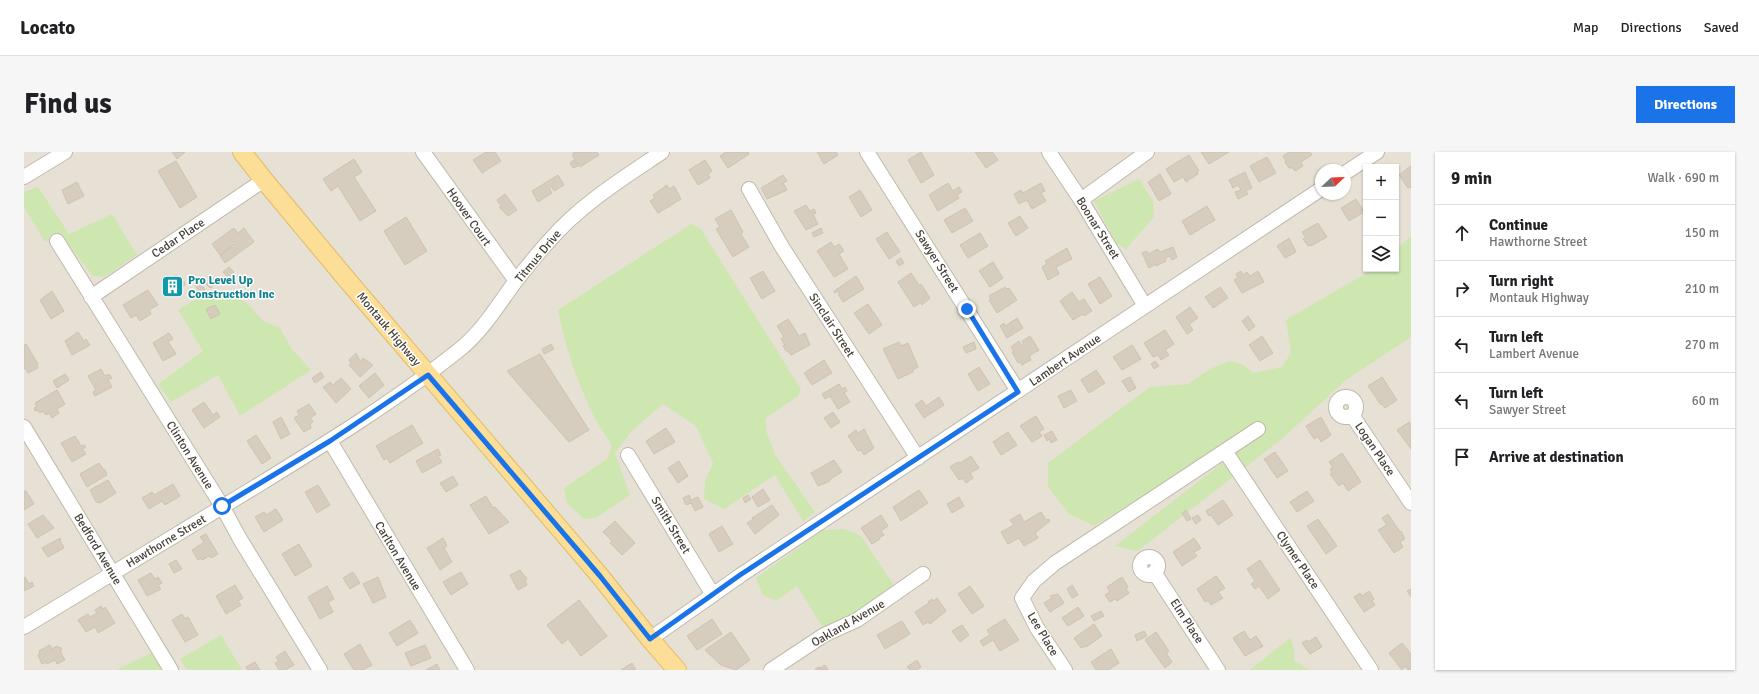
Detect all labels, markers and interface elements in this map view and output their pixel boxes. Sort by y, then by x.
text: Locato [20,16,75,40]
text: Map [1573,19,1599,36]
text: Directions [1621,19,1682,36]
text: Saved [1704,19,1739,36]
button: Directions [1636,86,1735,123]
text: Find us [24,87,112,121]
north arrow [1315,164,1351,200]
map controls [1363,164,1399,272]
button: + [1363,164,1399,200]
text: 9 min [1451,168,1492,189]
text: Walk · 690 m [1648,170,1719,186]
street label: Hoover Court [443,185,494,249]
street label: Boonar Street [1072,194,1123,262]
button: − [1363,200,1399,236]
street label: Cedar Place [149,215,208,262]
text: Continue [1489,216,1548,234]
icon: ahead [1451,222,1473,244]
text: 150 m [1685,225,1719,241]
street label: Titmus Drive [512,227,565,286]
street label: Sawyer Street [911,227,962,295]
text: Hawthorne Street [1489,234,1587,250]
button: layers [1363,236,1399,272]
text: Turn right [1489,272,1554,290]
place label: Pro Level Up Construction Inc [188,273,275,302]
building icon: Pro Level Up Construction Inc [160,274,186,300]
icon: right [1451,278,1473,300]
text: 210 m [1685,281,1719,297]
street label: Montauk Highway [353,289,424,370]
street label: Sinclair Street [805,290,858,360]
text: Montauk Highway [1489,290,1589,306]
route end [958,300,976,318]
text: Turn left [1489,328,1543,346]
street label: Lambert Avenue [1027,331,1104,390]
icon: left [1451,334,1473,356]
text: 270 m [1685,337,1719,353]
text: Lambert Avenue [1489,346,1579,362]
text: Turn left [1489,384,1543,402]
icon: left [1451,390,1473,412]
text: 60 m [1692,393,1719,409]
text: Sawyer Street [1489,402,1566,418]
street label: Clinton Avenue [163,418,216,492]
street label: Logan Place [1351,419,1398,479]
icon: arrive [1451,446,1473,468]
text: Arrive at destination [1489,448,1624,466]
street label: Smith Street [648,494,693,557]
route start [213,497,231,515]
street label: Bedford Avenue [70,511,125,588]
street label: Hawthorne Street [124,512,209,571]
street label: Carlton Avenue [371,519,424,594]
street label: Clymer Place [1273,528,1322,592]
street label: Oakland Avenue [809,596,888,651]
street label: Elm Place [1167,596,1207,647]
street label: Lee Place [1024,610,1062,659]

